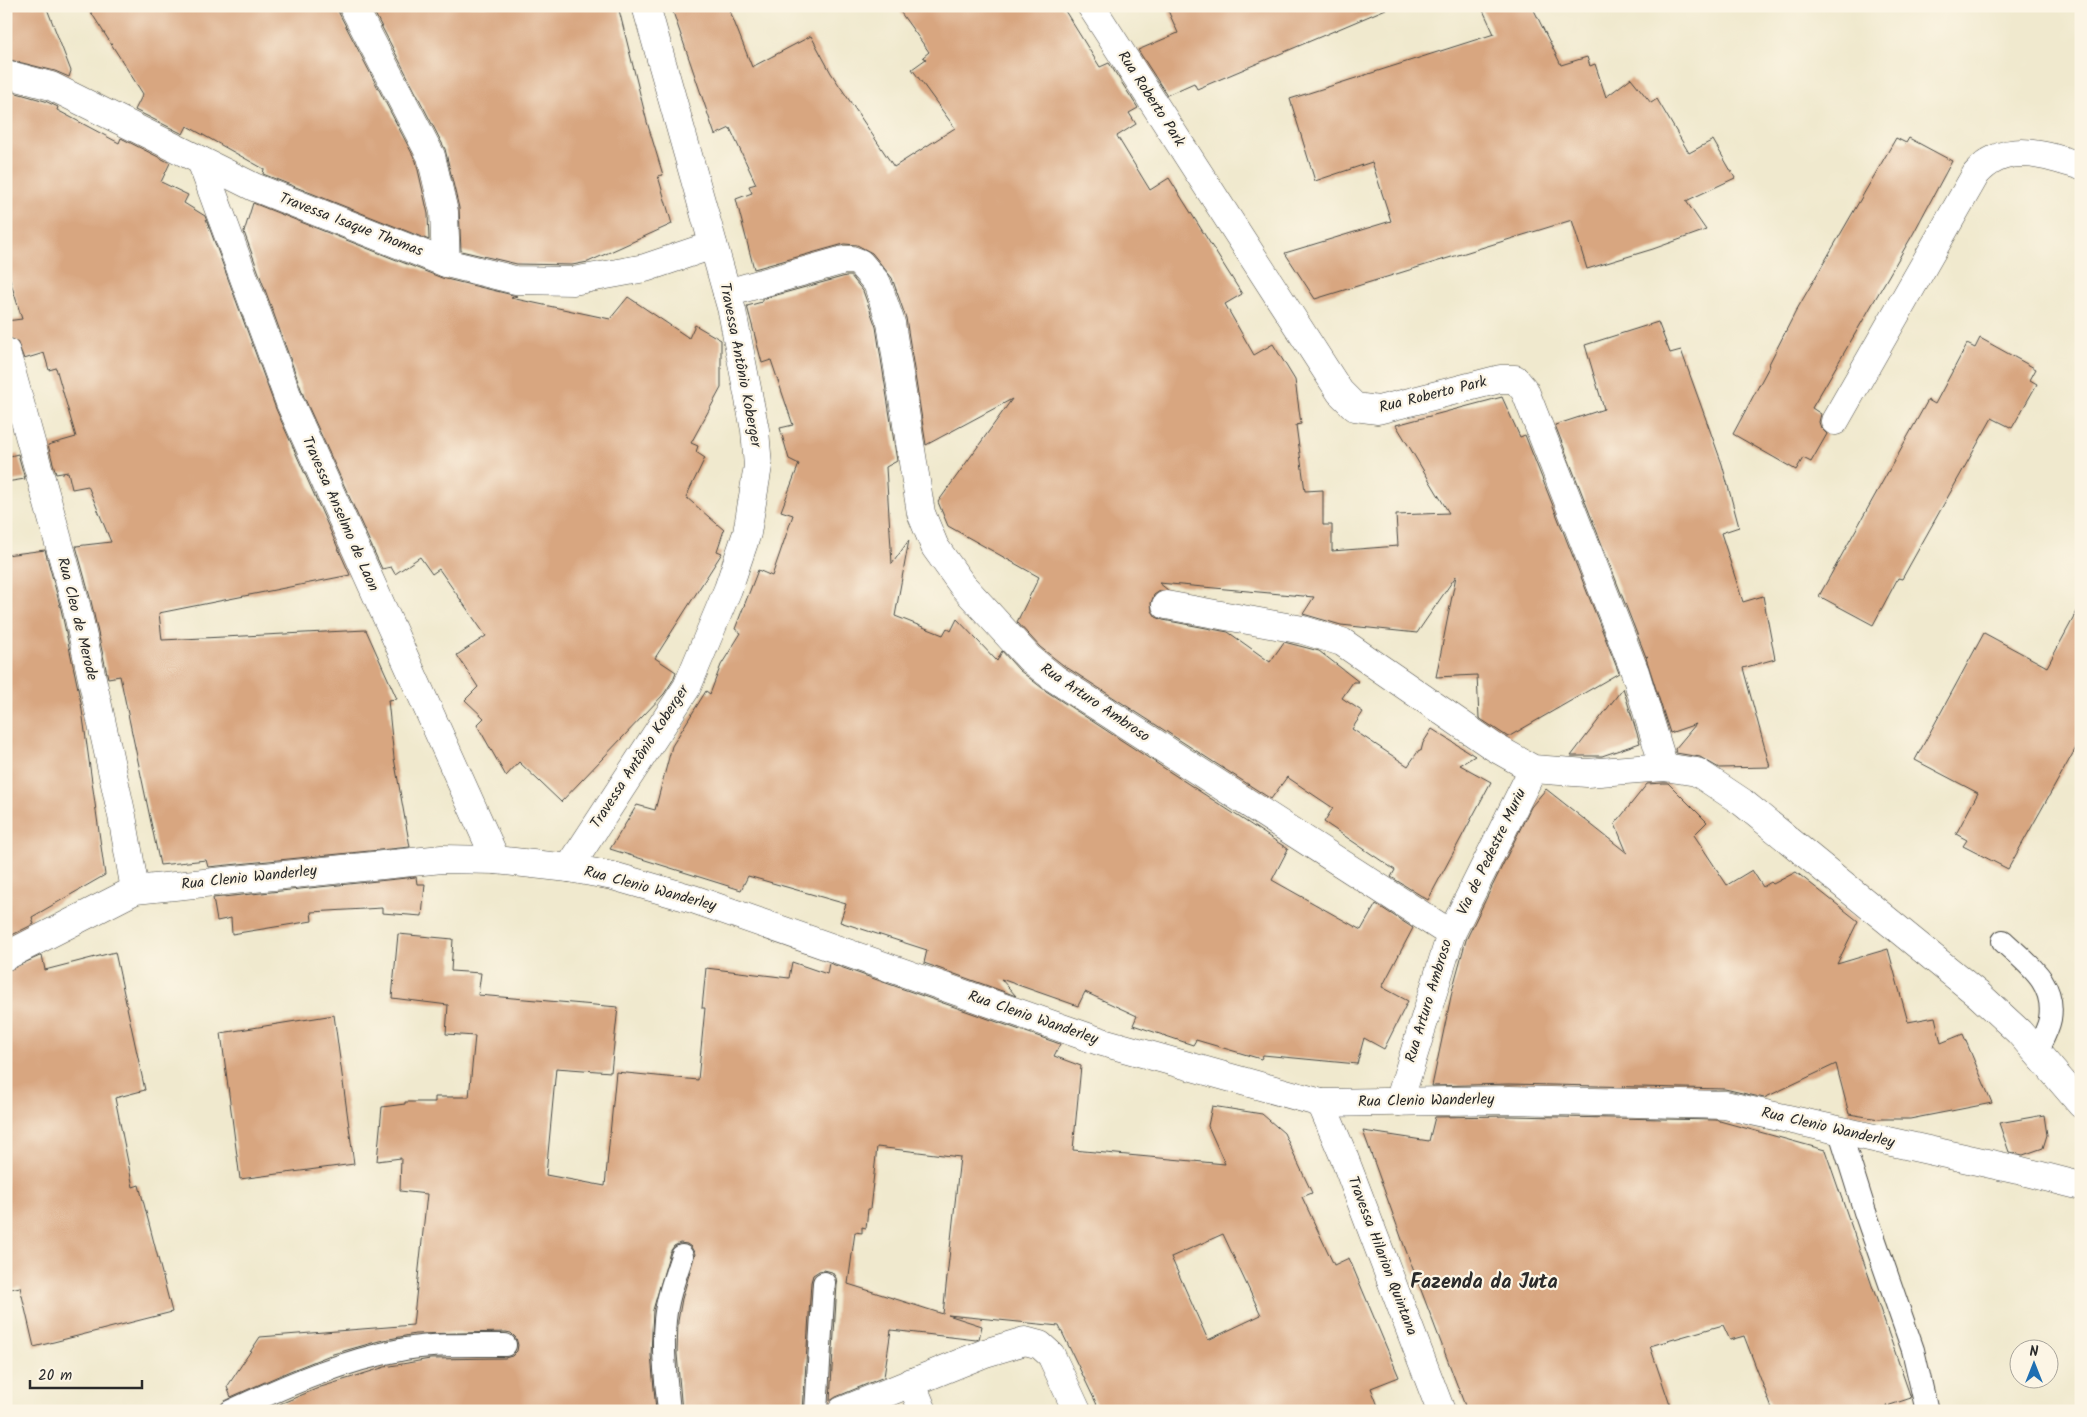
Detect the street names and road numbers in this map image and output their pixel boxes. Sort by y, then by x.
street label: Rua Roberto Park [1111,46,1192,152]
street label: Travessa Isaque Thomas [276,187,427,264]
street label: Travessa Antônio Koberger [712,281,768,450]
street label: Rua Roberto Park [1377,370,1490,420]
street label: Travessa Anselmo de Laon [295,432,385,596]
street label: Rua Cleo de Merode [50,555,104,683]
street label: Rua Arturo Ambroso [1035,657,1155,749]
street label: Travessa Antônio Koberger [584,680,696,834]
street label: Via de Pedestre Muriu [1451,784,1533,920]
street label: Rua Clenio Wanderley [180,859,319,897]
street label: Rua Clenio Wanderley [581,860,720,918]
street label: Rua Arturo Ambroso [1399,936,1459,1066]
street label: Rua Clenio Wanderley [965,984,1102,1052]
street label: Rua Clenio Wanderley [1358,1088,1495,1114]
street label: Rua Clenio Wanderley [1759,1101,1898,1155]
street label: Travessa Hilarion Quintana [1341,1173,1423,1339]

